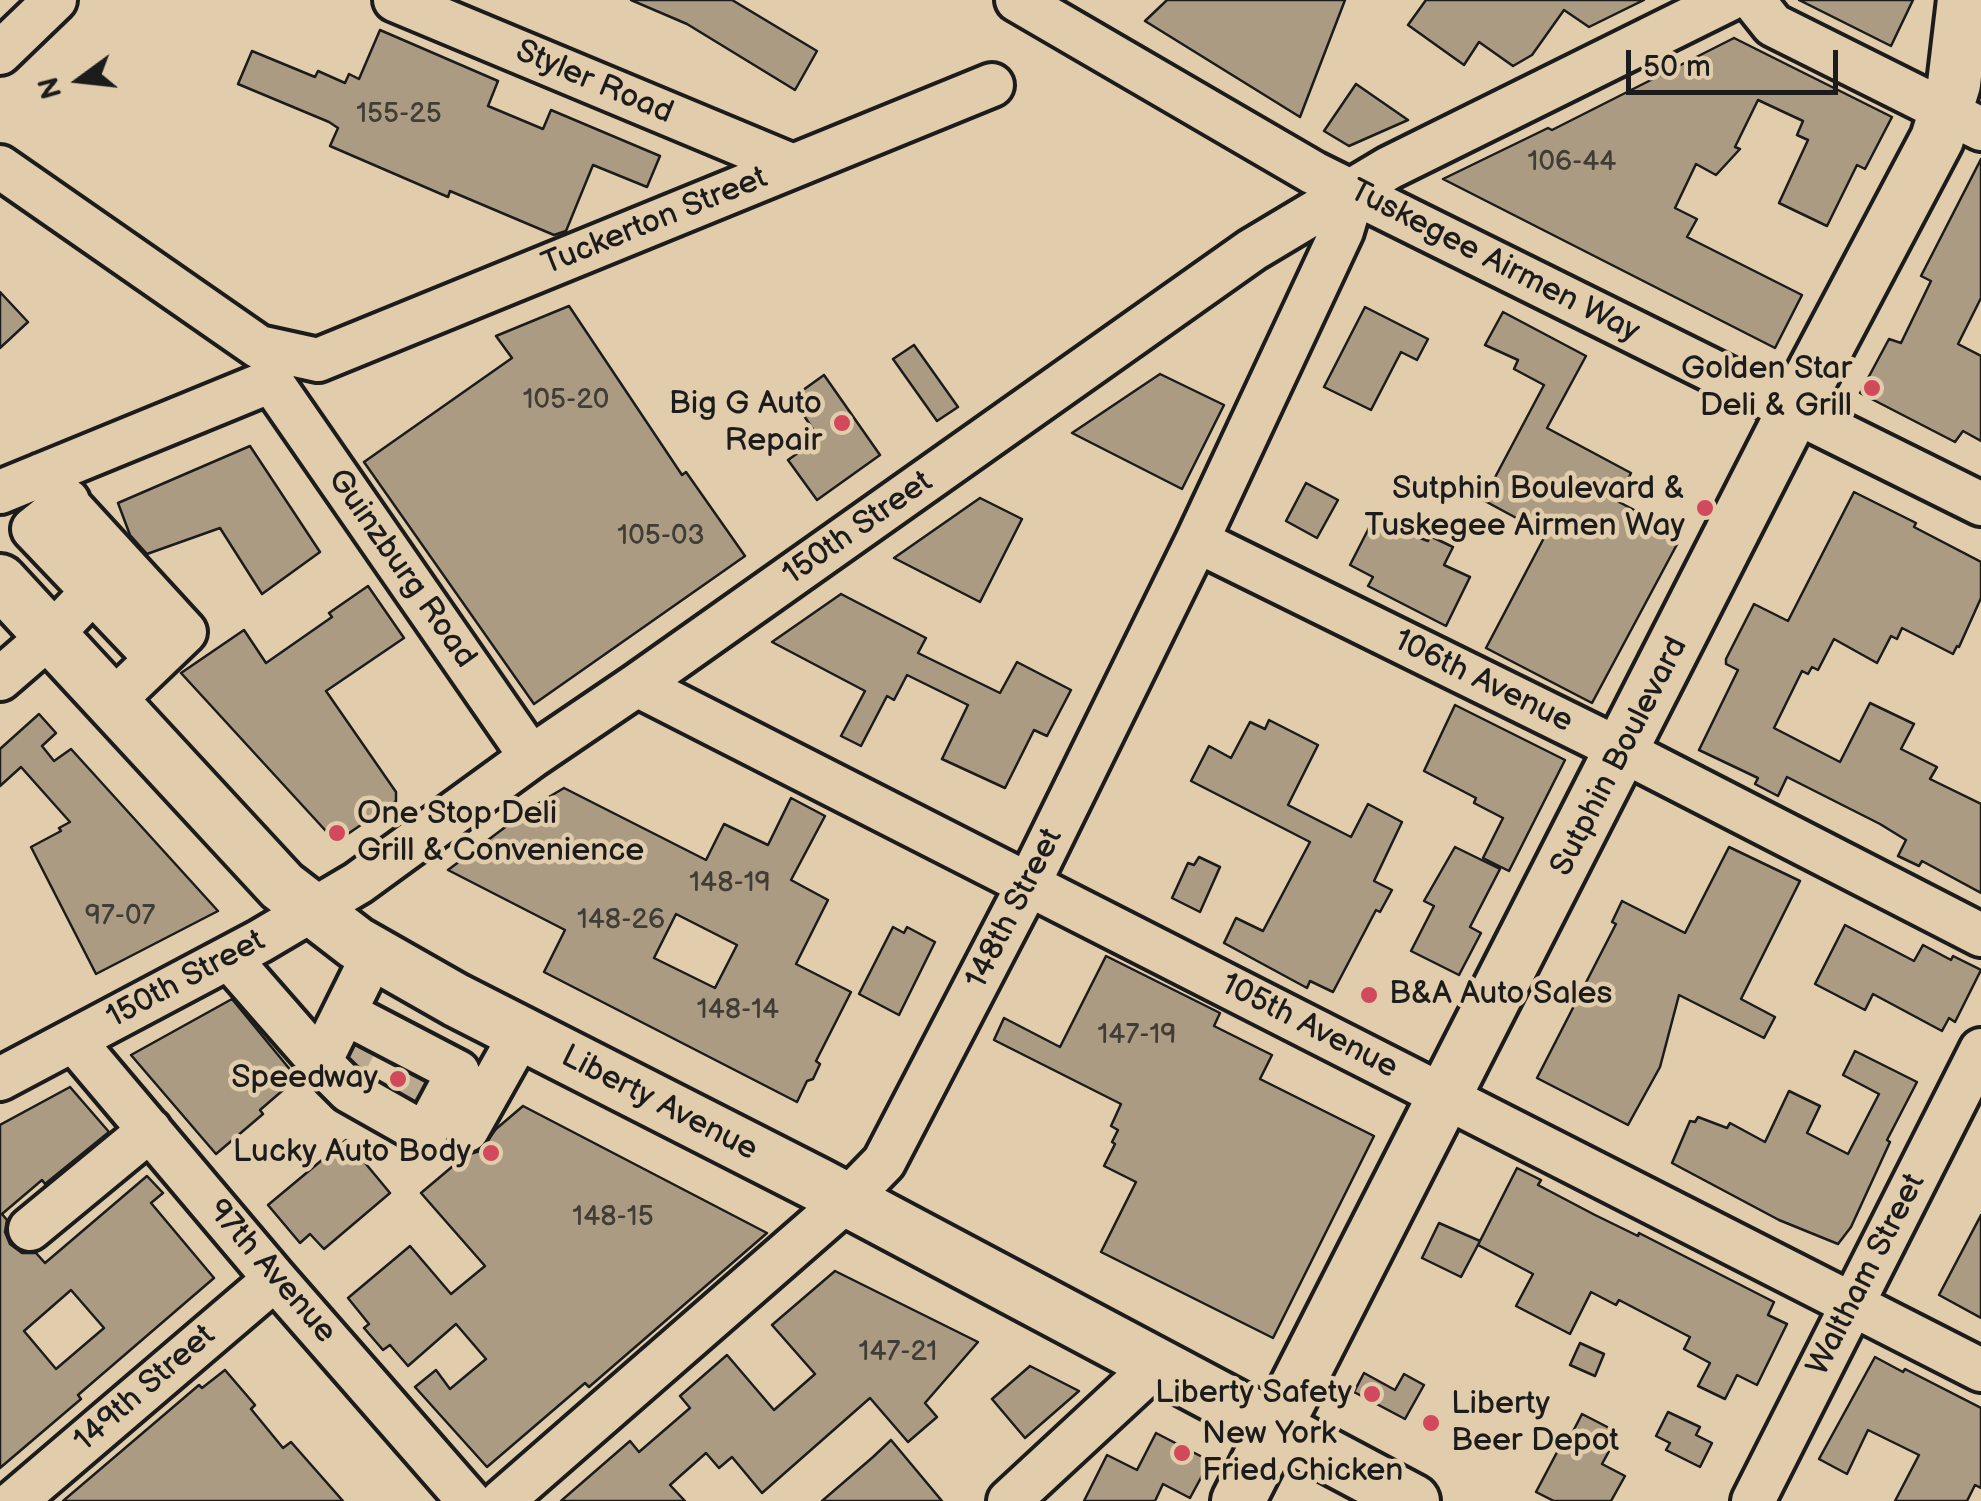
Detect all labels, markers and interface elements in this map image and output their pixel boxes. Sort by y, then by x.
north arrow [30,30,130,130]
scale bar [1631,30,1844,92]
street label: Styler Road [510,33,678,133]
text: 50 m [1643,49,1711,85]
text: N [32,73,69,102]
house number: 155-25 [356,98,442,132]
house number: 106-44 [1528,146,1616,180]
street label: Tuckerton Street [537,159,773,285]
street label: Tuskegee Airmen Way [1343,172,1645,352]
place label: Golden Star Deli & Grill [1681,351,1852,426]
marker: Golden Star Deli & Grill [1861,377,1883,399]
house number: 105-20 [523,384,609,418]
place label: Big G Auto Repair [669,386,822,461]
marker: Big G Auto Repair [831,412,853,434]
street label: Guinzburg Road [318,462,484,676]
street label: 150th Street [776,463,940,595]
place label: Sutphin Boulevard & Tuskegee Airmen Way [1365,471,1685,546]
marker: Sutphin Boulevard & Tuskegee Airmen Way [1694,497,1716,519]
house number: 105-03 [617,520,705,554]
street label: 106th Avenue [1387,622,1579,742]
street label: Sutphin Boulevard [1543,631,1697,883]
place label: One Stop Deli Grill & Convenience [357,796,644,871]
marker: One Stop Deli Grill & Convenience [326,822,348,844]
street label: 148th Street [958,823,1072,995]
house number: 148-19 [689,867,771,901]
house number: 97-07 [85,900,155,934]
house number: 148-26 [577,904,665,938]
street label: 150th Street [100,922,272,1038]
street label: 105th Avenue [1214,966,1404,1088]
place label: B&A Auto Sales [1389,976,1612,1014]
marker: B&A Auto Sales [1358,984,1380,1006]
house number: 148-14 [697,994,779,1028]
house number: 147-19 [1098,1019,1176,1053]
street label: Liberty Avenue [554,1038,764,1170]
place label: Speedway [231,1060,378,1098]
marker: Speedway [387,1068,409,1090]
place label: Lucky Auto Body [233,1134,471,1172]
marker: Lucky Auto Body [480,1142,502,1164]
street label: Waltham Street [1800,1168,1934,1382]
street label: 97th Avenue [198,1192,344,1352]
house number: 148-15 [572,1201,654,1235]
street label: 149th Street [67,1317,223,1461]
house number: 147-21 [859,1336,937,1370]
place label: Liberty Safety [1155,1375,1352,1413]
marker: Liberty Safety [1361,1383,1383,1405]
place label: Liberty Beer Depot [1451,1386,1619,1461]
marker: Liberty Beer Depot [1420,1412,1442,1434]
place label: New York Fried Chicken [1202,1416,1403,1491]
marker: New York Fried Chicken [1171,1442,1193,1464]

